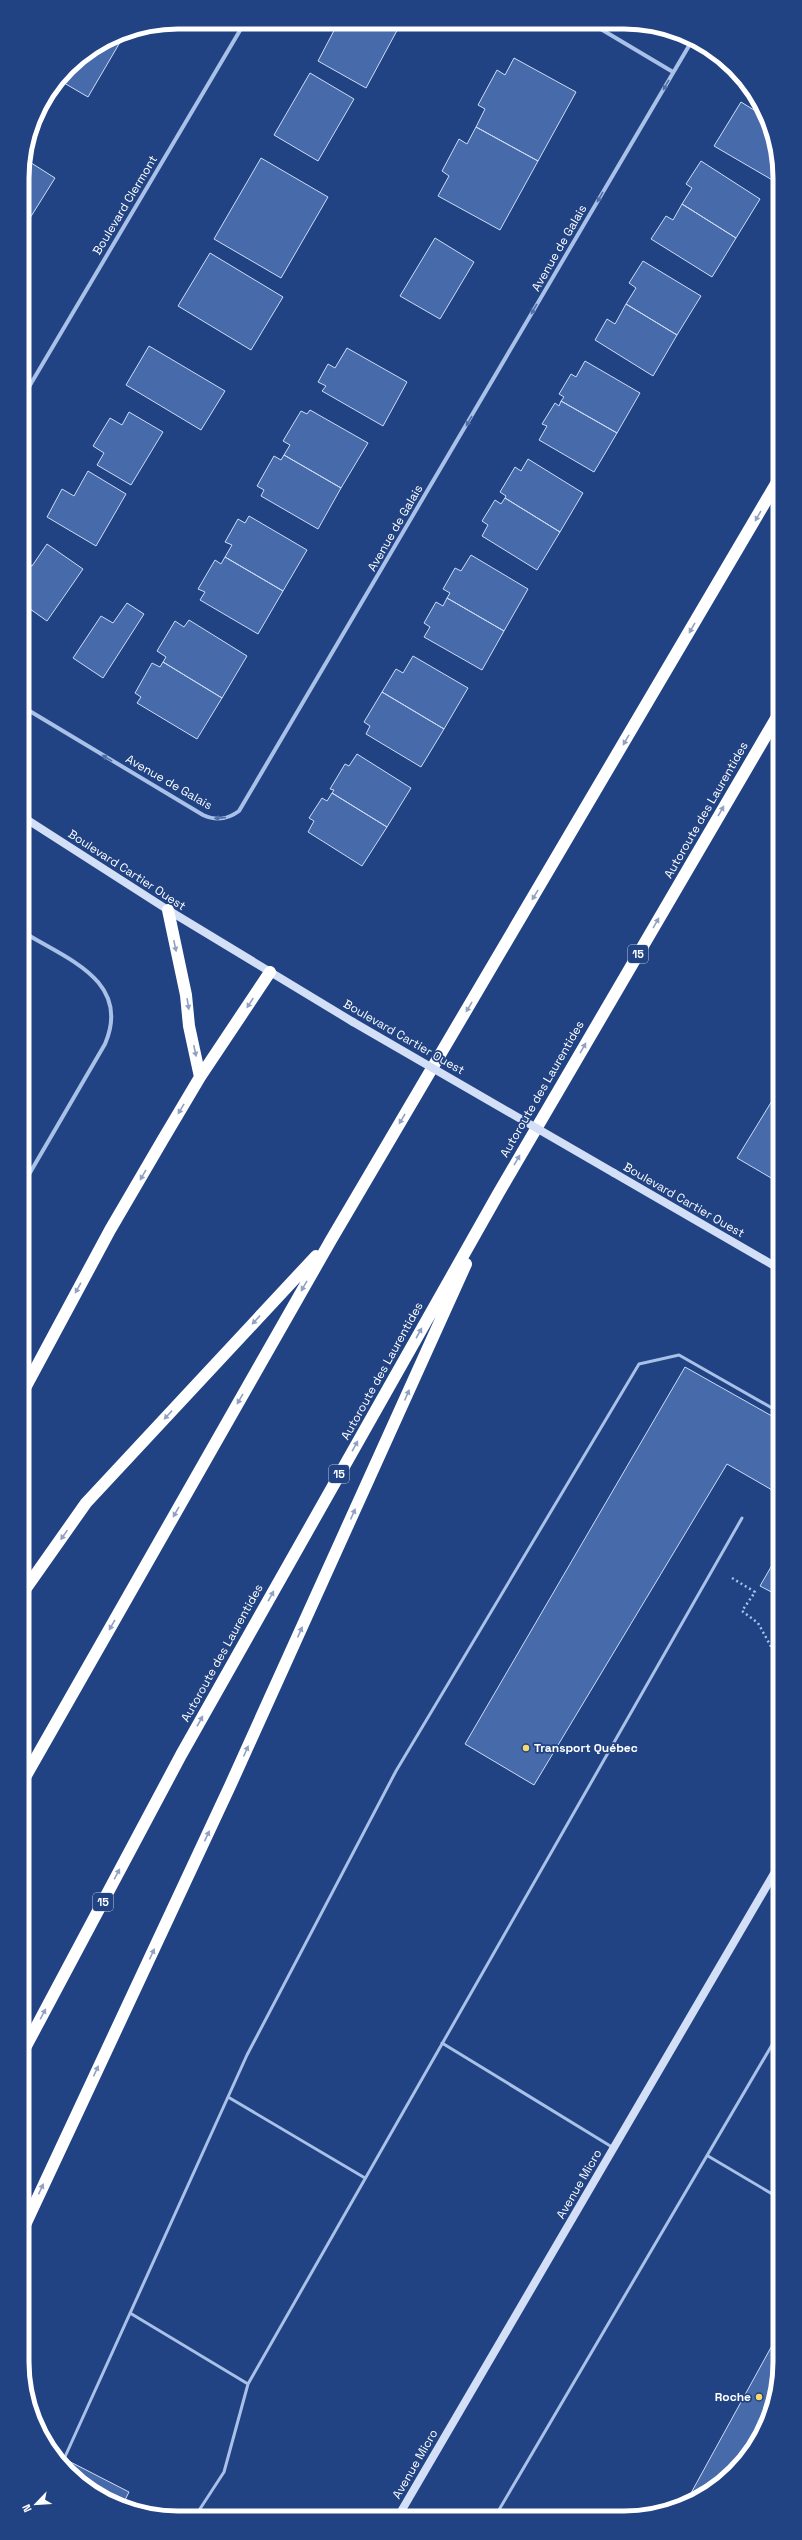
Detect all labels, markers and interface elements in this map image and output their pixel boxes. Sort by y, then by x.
one-way arrow [662,79,669,91]
street label: Boulevard Clermont [89,152,161,258]
one-way arrow [596,192,604,202]
street label: Avenue de Galais [528,202,590,294]
one-way arrow [531,303,538,315]
one-way arrow [465,415,472,427]
street label: Avenue de Galais [364,482,426,574]
one-way arrow [754,510,761,522]
one-way arrow [688,622,695,634]
one-way arrow [623,734,630,746]
street label: Autoroute des Laurentides [660,739,752,881]
street label: Avenue de Galais [123,751,215,813]
one-way arrow [101,754,113,761]
one-way arrow [718,805,725,817]
one-way arrow [214,815,227,822]
street label: Boulevard Cartier Ouest [65,826,189,914]
one-way arrow [531,889,538,901]
one-way arrow [652,917,659,929]
one-way arrow [173,940,179,953]
road number: 15 [628,945,648,963]
street label: Boulevard Cartier Ouest [341,996,467,1078]
one-way arrow [185,998,191,1010]
one-way arrow [246,998,254,1008]
one-way arrow [465,1001,472,1013]
street label: Autoroute des Laurentides [496,1018,588,1160]
one-way arrow [579,1042,586,1054]
one-way arrow [192,1045,198,1057]
one-way arrow [178,1103,185,1115]
one-way arrow [399,1113,406,1125]
one-way arrow [514,1154,521,1166]
street label: Boulevard Cartier Ouest [621,1159,747,1241]
one-way arrow [139,1169,146,1181]
one-way arrow [301,1280,308,1292]
one-way arrow [75,1282,82,1293]
street label: Autoroute des Laurentides [337,1299,427,1443]
one-way arrow [252,1315,261,1325]
one-way arrow [416,1327,423,1338]
one-way arrow [404,1389,410,1401]
one-way arrow [237,1393,244,1405]
one-way arrow [163,1410,173,1420]
one-way arrow [352,1440,359,1452]
road number: 15 [329,1465,349,1483]
one-way arrow [172,1506,179,1518]
one-way arrow [350,1508,356,1519]
one-way arrow [60,1529,68,1540]
street label: Autoroute des Laurentides [177,1581,267,1725]
one-way arrow [267,1590,274,1601]
one-way arrow [108,1619,115,1631]
one-way arrow [297,1626,303,1638]
one-way arrow [196,1715,203,1727]
place label: Transport Québec [534,1740,638,1756]
marker: Transport Québec [521,1743,531,1753]
one-way arrow [243,1745,249,1756]
one-way arrow [204,1830,210,1842]
one-way arrow [114,1869,120,1880]
road number: 15 [93,1893,113,1911]
one-way arrow [149,1948,155,1959]
one-way arrow [40,2008,46,2020]
one-way arrow [93,2066,99,2077]
street label: Avenue Micro [553,2146,605,2222]
one-way arrow [38,2184,44,2195]
place label: Roche [715,2389,751,2405]
marker: Roche [754,2392,764,2402]
street label: Avenue Micro [389,2426,441,2502]
north arrow [16,2484,56,2524]
text: N [19,2502,35,2515]

